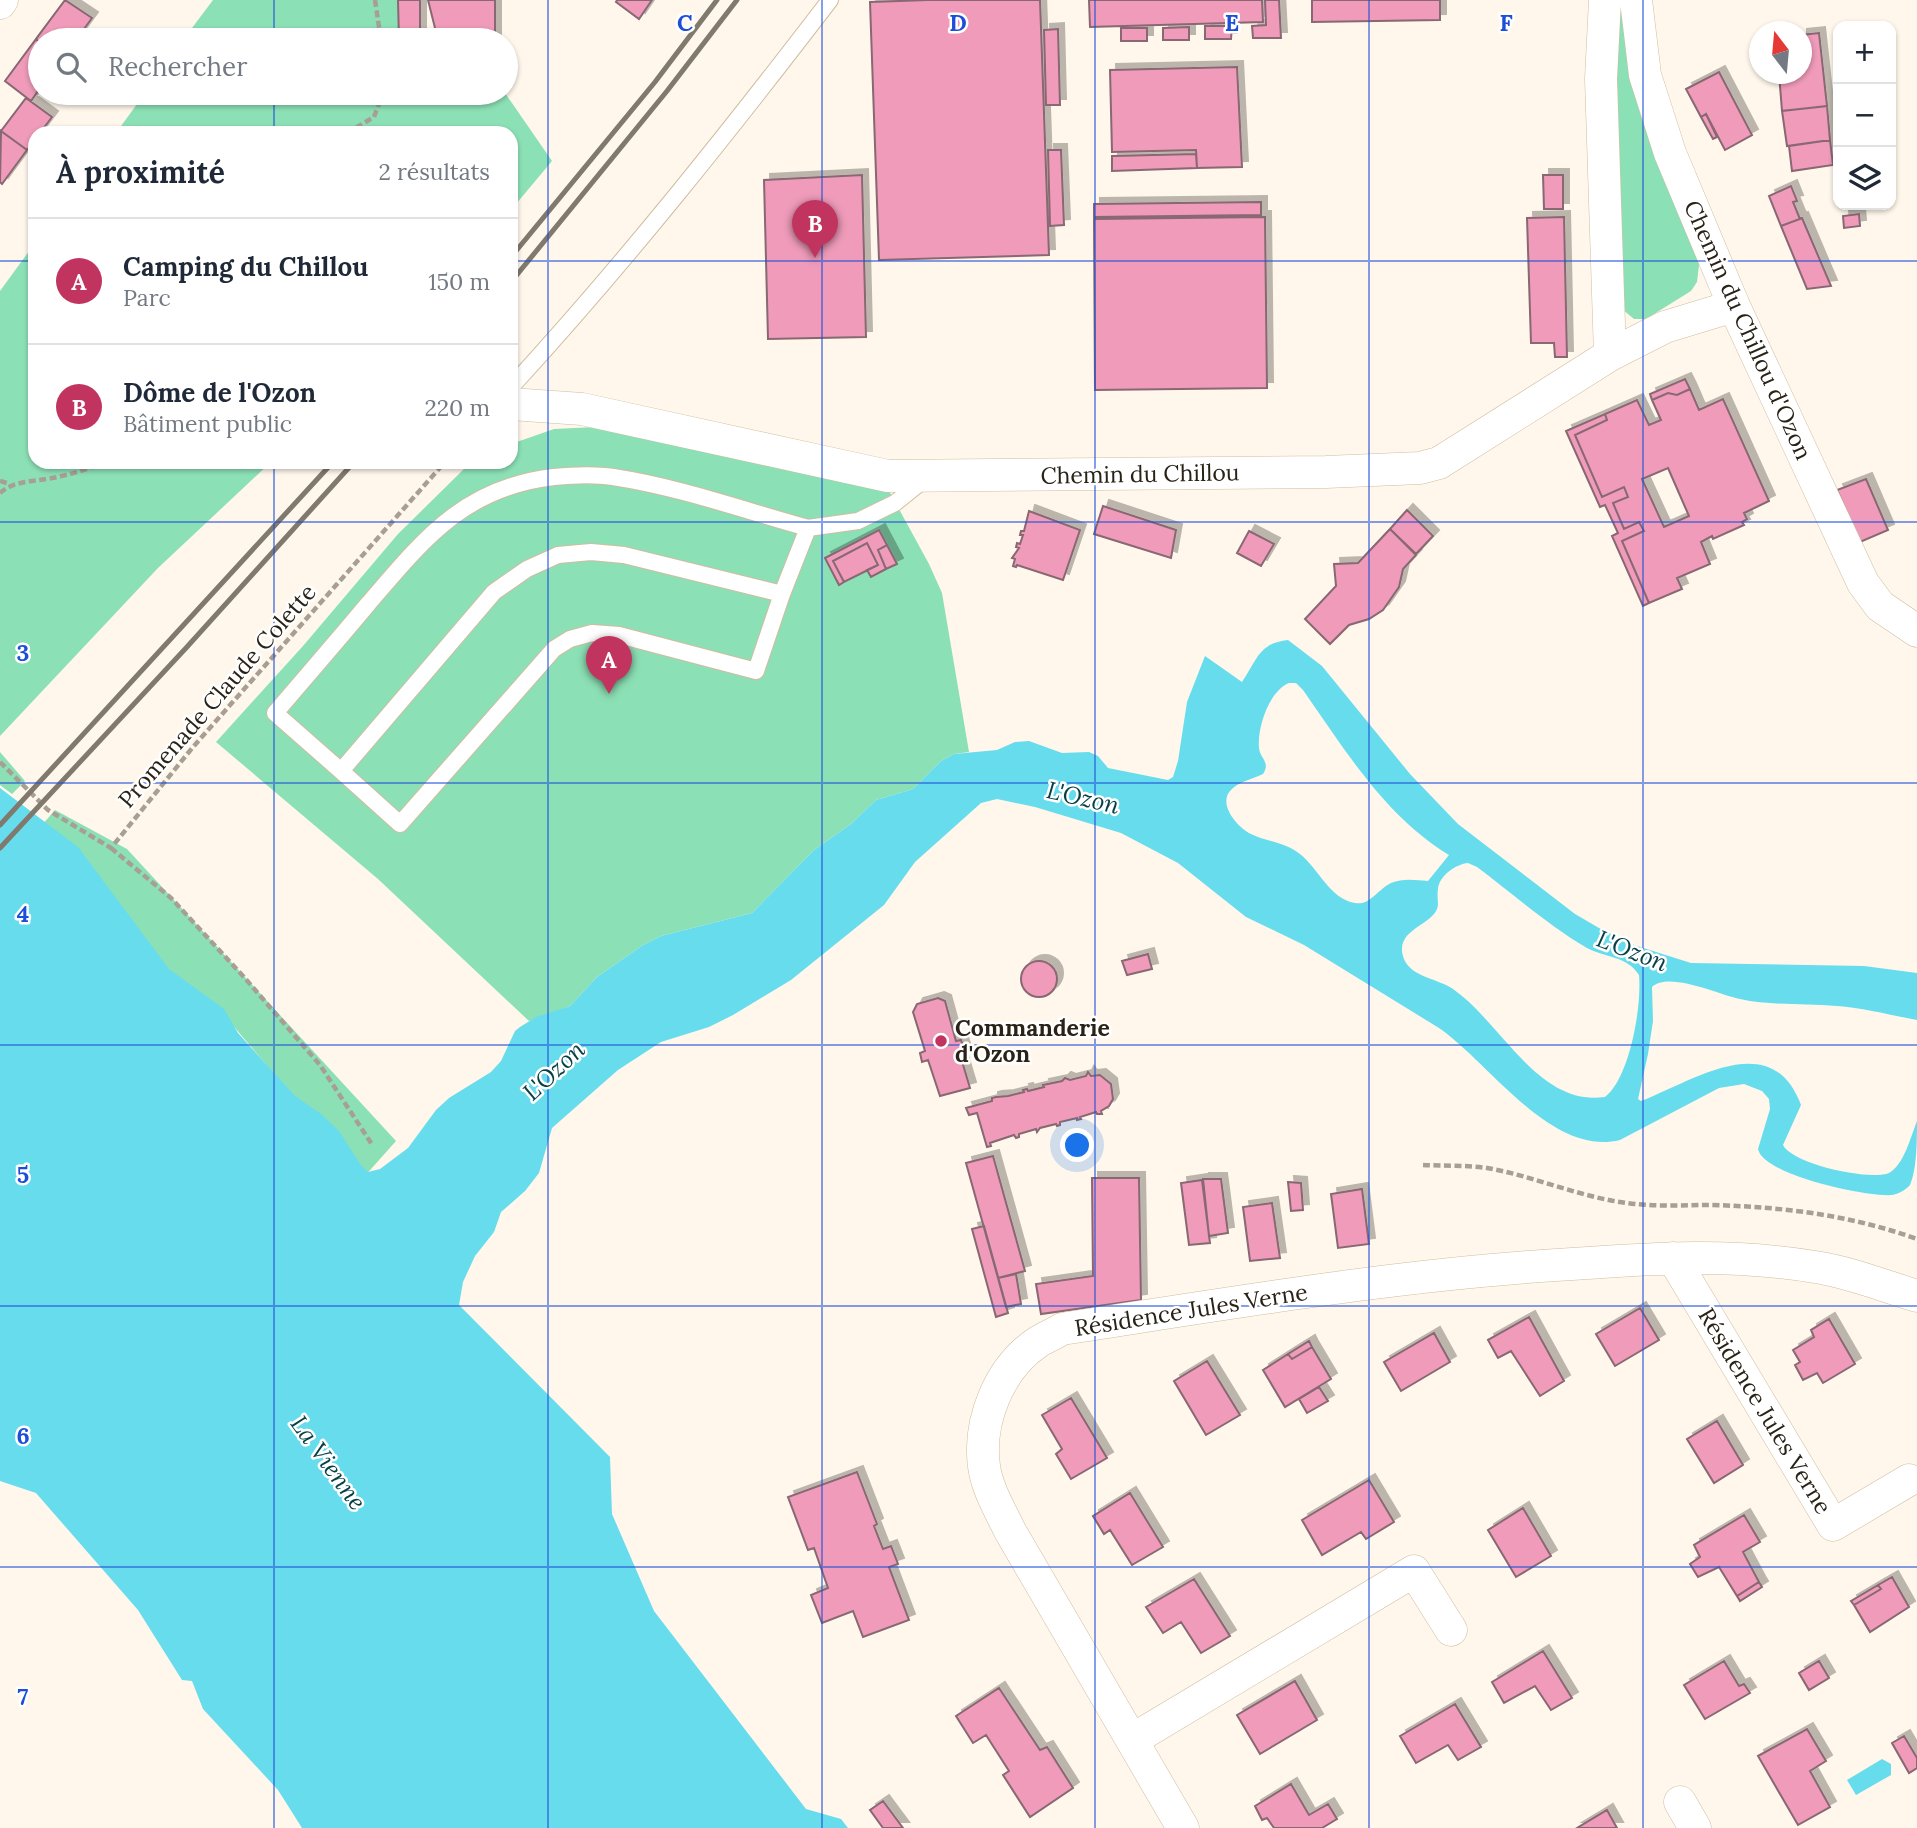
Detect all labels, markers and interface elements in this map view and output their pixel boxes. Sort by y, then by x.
text: C [677,8,693,37]
text: D [949,8,967,37]
text: E [1225,8,1239,37]
text: F [1499,8,1513,37]
north arrow [1749,21,1812,84]
map controls [1833,21,1896,210]
button: + [1833,21,1896,84]
search box [28,28,518,105]
icon: search [52,48,90,86]
text: Rechercher [108,50,247,83]
button: − [1833,84,1896,147]
button: layers [1833,147,1896,210]
text: À proximité [56,153,225,191]
text: 2 résultats [379,157,490,186]
street label: Chemin du Chillou d'Ozon [1678,196,1819,464]
pin: B [792,200,838,258]
text: Camping du Chillou [123,250,368,283]
text: A [71,267,87,296]
text: 150 m [428,267,490,296]
text: Parc [123,283,171,312]
text: Dôme de l'Ozon [123,376,316,409]
text: B [71,393,87,422]
text: 220 m [424,393,490,422]
text: Bâtiment public [123,409,292,438]
street label: Chemin du Chillou [1040,457,1240,490]
street label: Promenade Claude Colette [112,578,322,813]
pin: A [586,636,632,694]
text: 3 [17,638,29,667]
water label: L'Ozon [1044,774,1123,821]
text: 4 [17,899,29,928]
water label: L'Ozon [1592,923,1672,978]
place label: Commanderie d'Ozon [955,1013,1110,1068]
marker: Commanderie d'Ozon [933,1033,949,1049]
water label: L'Ozon [516,1034,591,1107]
your location [1060,1128,1094,1162]
text: 5 [17,1160,29,1189]
street label: Résidence Jules Verne [1072,1277,1309,1342]
street label: Résidence Jules Verne [1692,1302,1838,1519]
water label: La Vienne [284,1409,373,1516]
text: 6 [16,1421,30,1450]
text: 7 [18,1682,29,1711]

